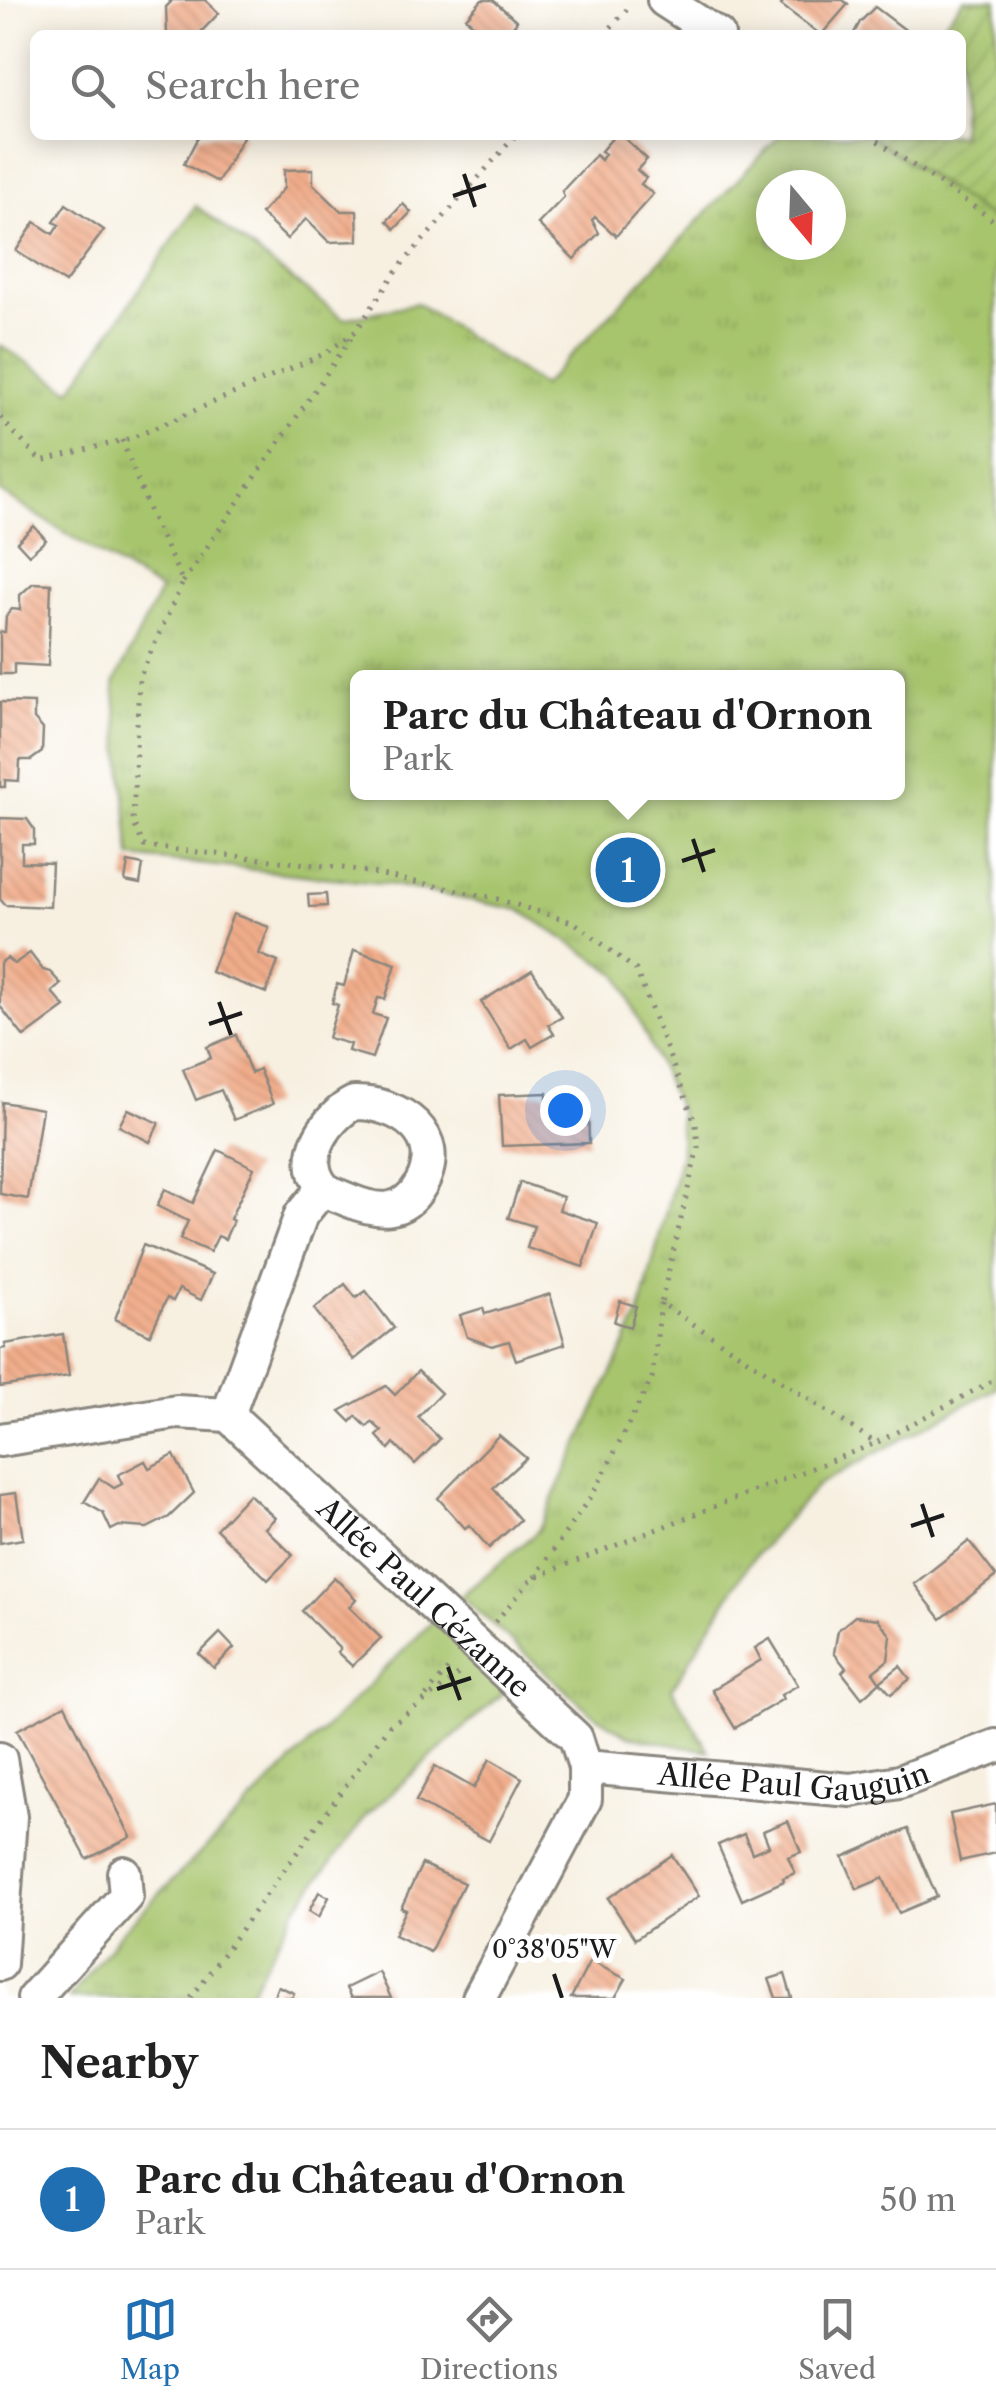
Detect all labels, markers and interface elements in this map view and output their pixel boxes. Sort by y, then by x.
search box [30,30,966,140]
icon: search [65,58,120,113]
text: Search here [145,62,360,109]
north arrow [756,170,846,260]
popup [350,670,905,800]
text: Parc du Château d'Ornon [382,692,873,739]
text: Park [382,739,452,778]
pin: 1 [596,832,660,908]
your location [540,1085,591,1136]
street label: Allée Paul Cézanne [309,1488,539,1705]
street label: Allée Paul Gauguin [656,1754,935,1808]
text: 0°38'05"W [492,1934,617,1965]
text: Nearby [40,2037,198,2089]
text: Parc du Château d'Ornon [135,2156,625,2203]
text: 1 [65,2180,80,2219]
text: 50 m [880,2180,956,2219]
text: Park [135,2203,205,2242]
tab: Map [120,2292,180,2386]
tab: Directions [420,2292,558,2386]
tab: Saved [798,2292,876,2386]

